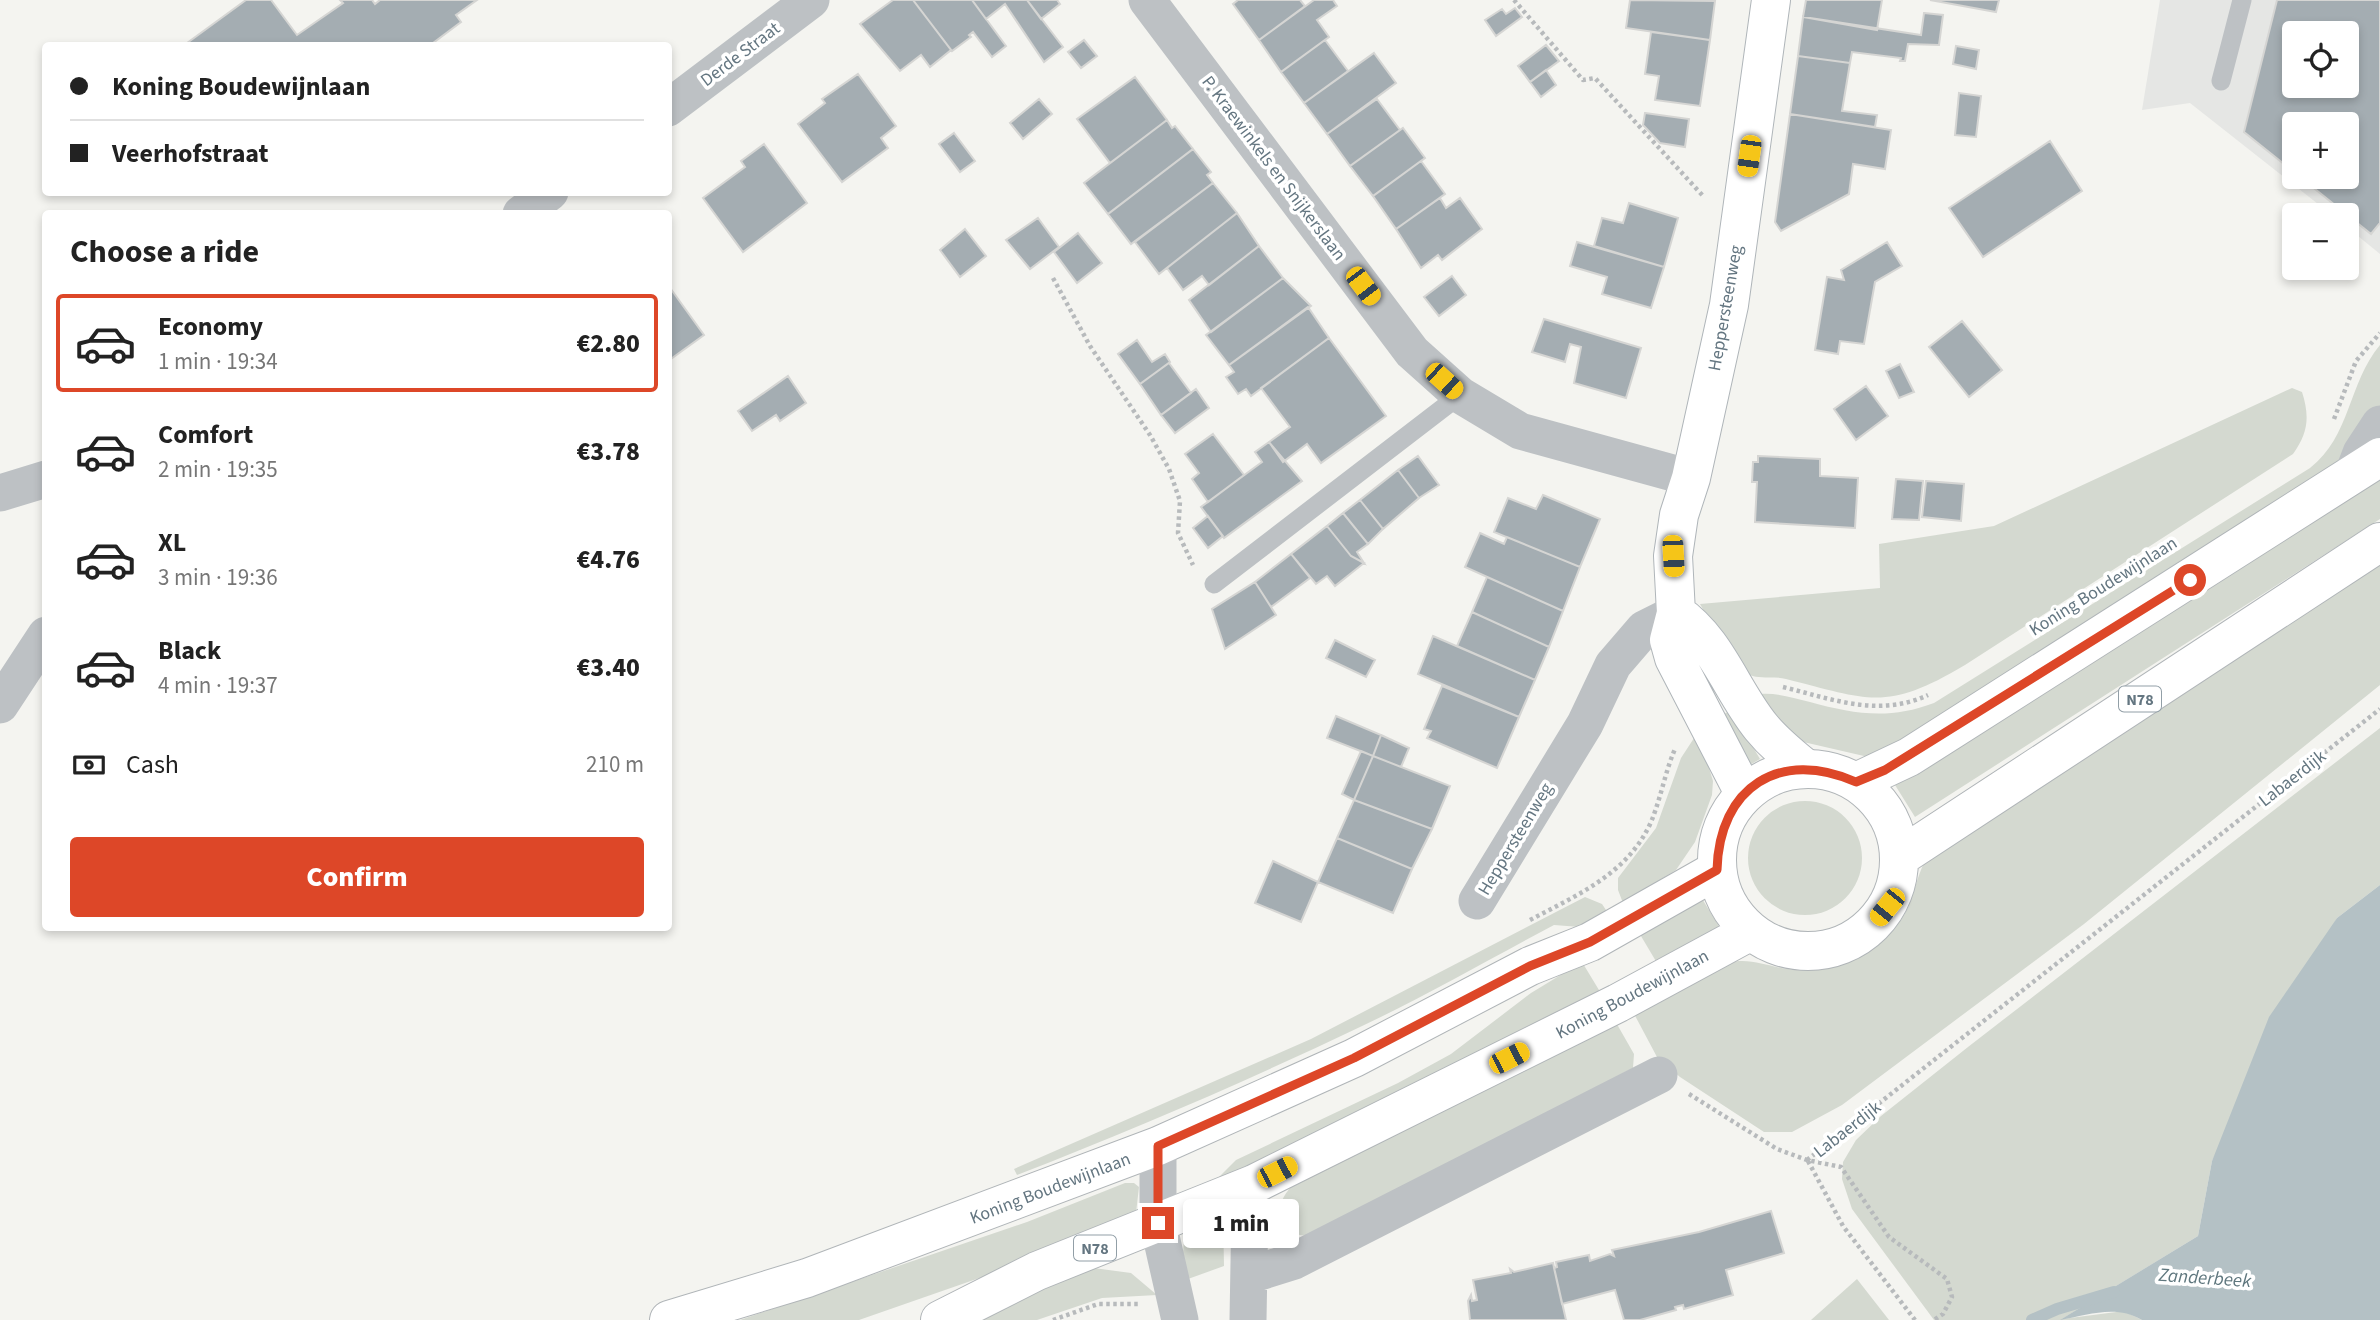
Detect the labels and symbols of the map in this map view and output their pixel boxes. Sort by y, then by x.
street label: Derde Straat [695,16,785,93]
street label: P. Kraewinkels en Snijkerslaan [1196,71,1351,266]
car [1736,134,1763,178]
street label: Heppersteenweg [1702,243,1749,373]
car [1342,263,1385,309]
car [1422,359,1467,403]
street label: Koning Boudewijnlaan [2024,531,2182,642]
car [1662,534,1685,578]
route start [2174,564,2206,596]
road number: N78 [2119,686,2161,712]
street label: Labaerdijk [2253,744,2331,813]
street label: Heppersteenweg [1472,778,1559,900]
car [1866,884,1909,930]
street label: Koning Boudewijnlaan [1551,943,1713,1045]
car [1486,1039,1533,1077]
street label: Labaerdijk [1808,1095,1886,1164]
street label: Koning Boudewijnlaan [966,1146,1134,1231]
car [1254,1153,1301,1191]
callout: 1 min [1182,1198,1298,1248]
route end [1142,1207,1174,1239]
road number: N78 [1074,1236,1116,1260]
water label: Zanderbeek [2157,1262,2253,1295]

